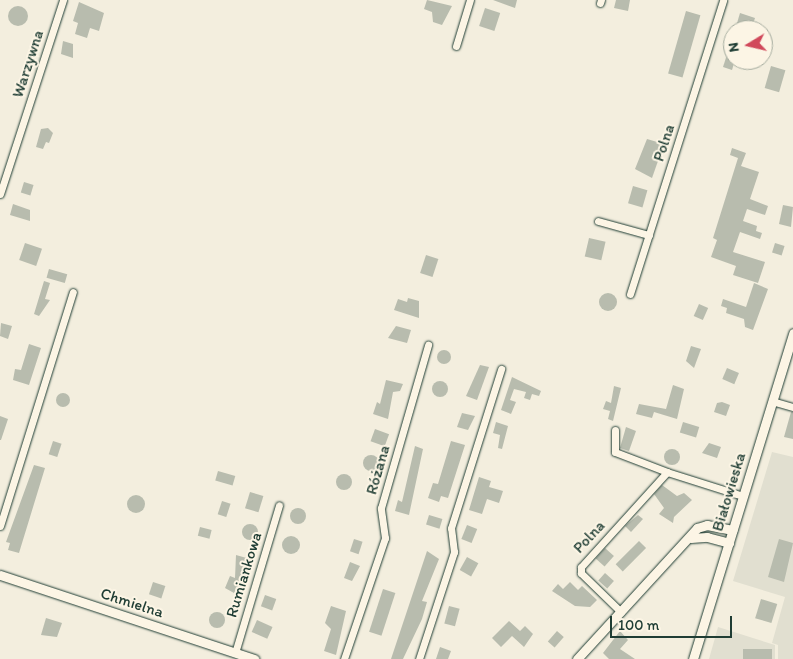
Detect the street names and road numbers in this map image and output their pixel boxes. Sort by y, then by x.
street label: Warzywna [8,28,48,100]
street label: Polna [649,122,679,164]
street label: Różana [362,443,394,497]
street label: Białowieska [708,450,750,534]
street label: Polna [569,517,609,557]
street label: Rumiankowa [222,530,266,620]
street label: Chmielna [98,584,166,622]

